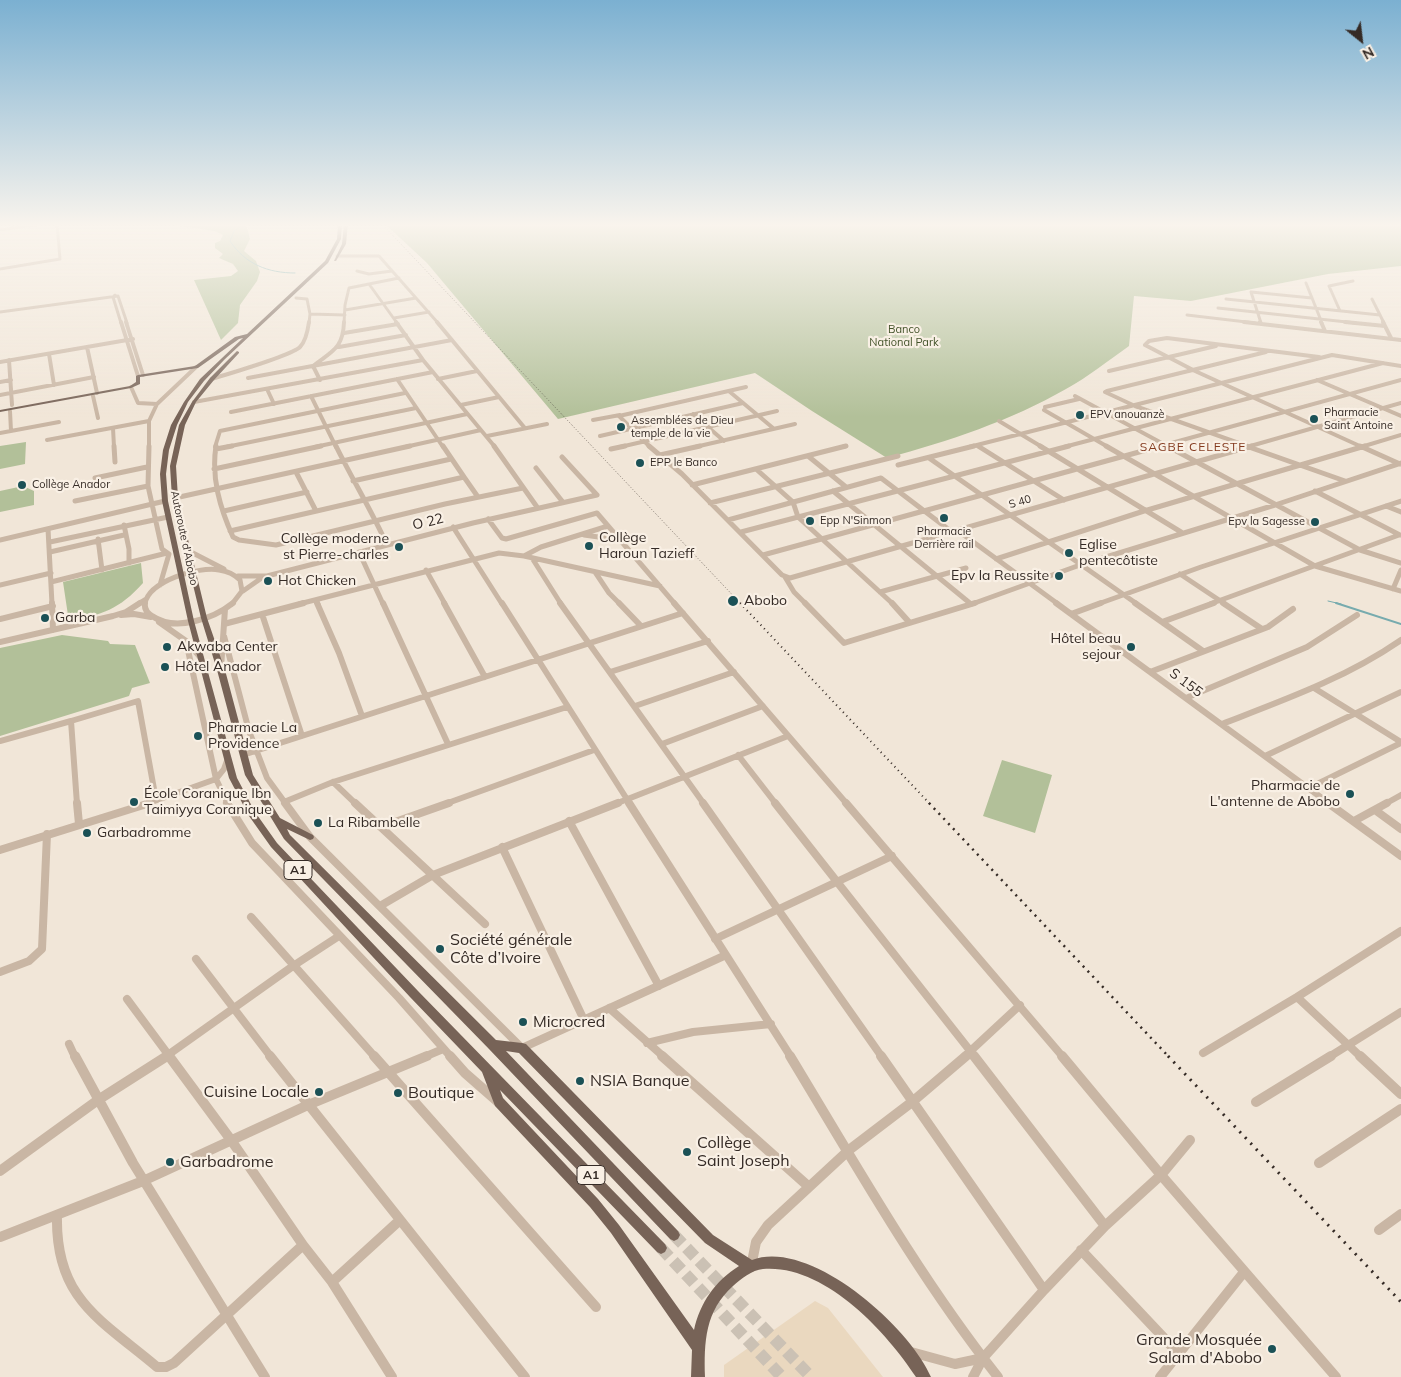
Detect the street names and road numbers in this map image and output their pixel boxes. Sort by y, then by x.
street label: Autoroute d'Abobo [168,489,200,587]
street label: S 40 [1007,492,1033,512]
street label: O 22 [411,510,445,534]
street label: S 155 [1166,665,1206,701]
road number: A1 [284,860,312,880]
road number: A1 [577,1166,605,1184]

